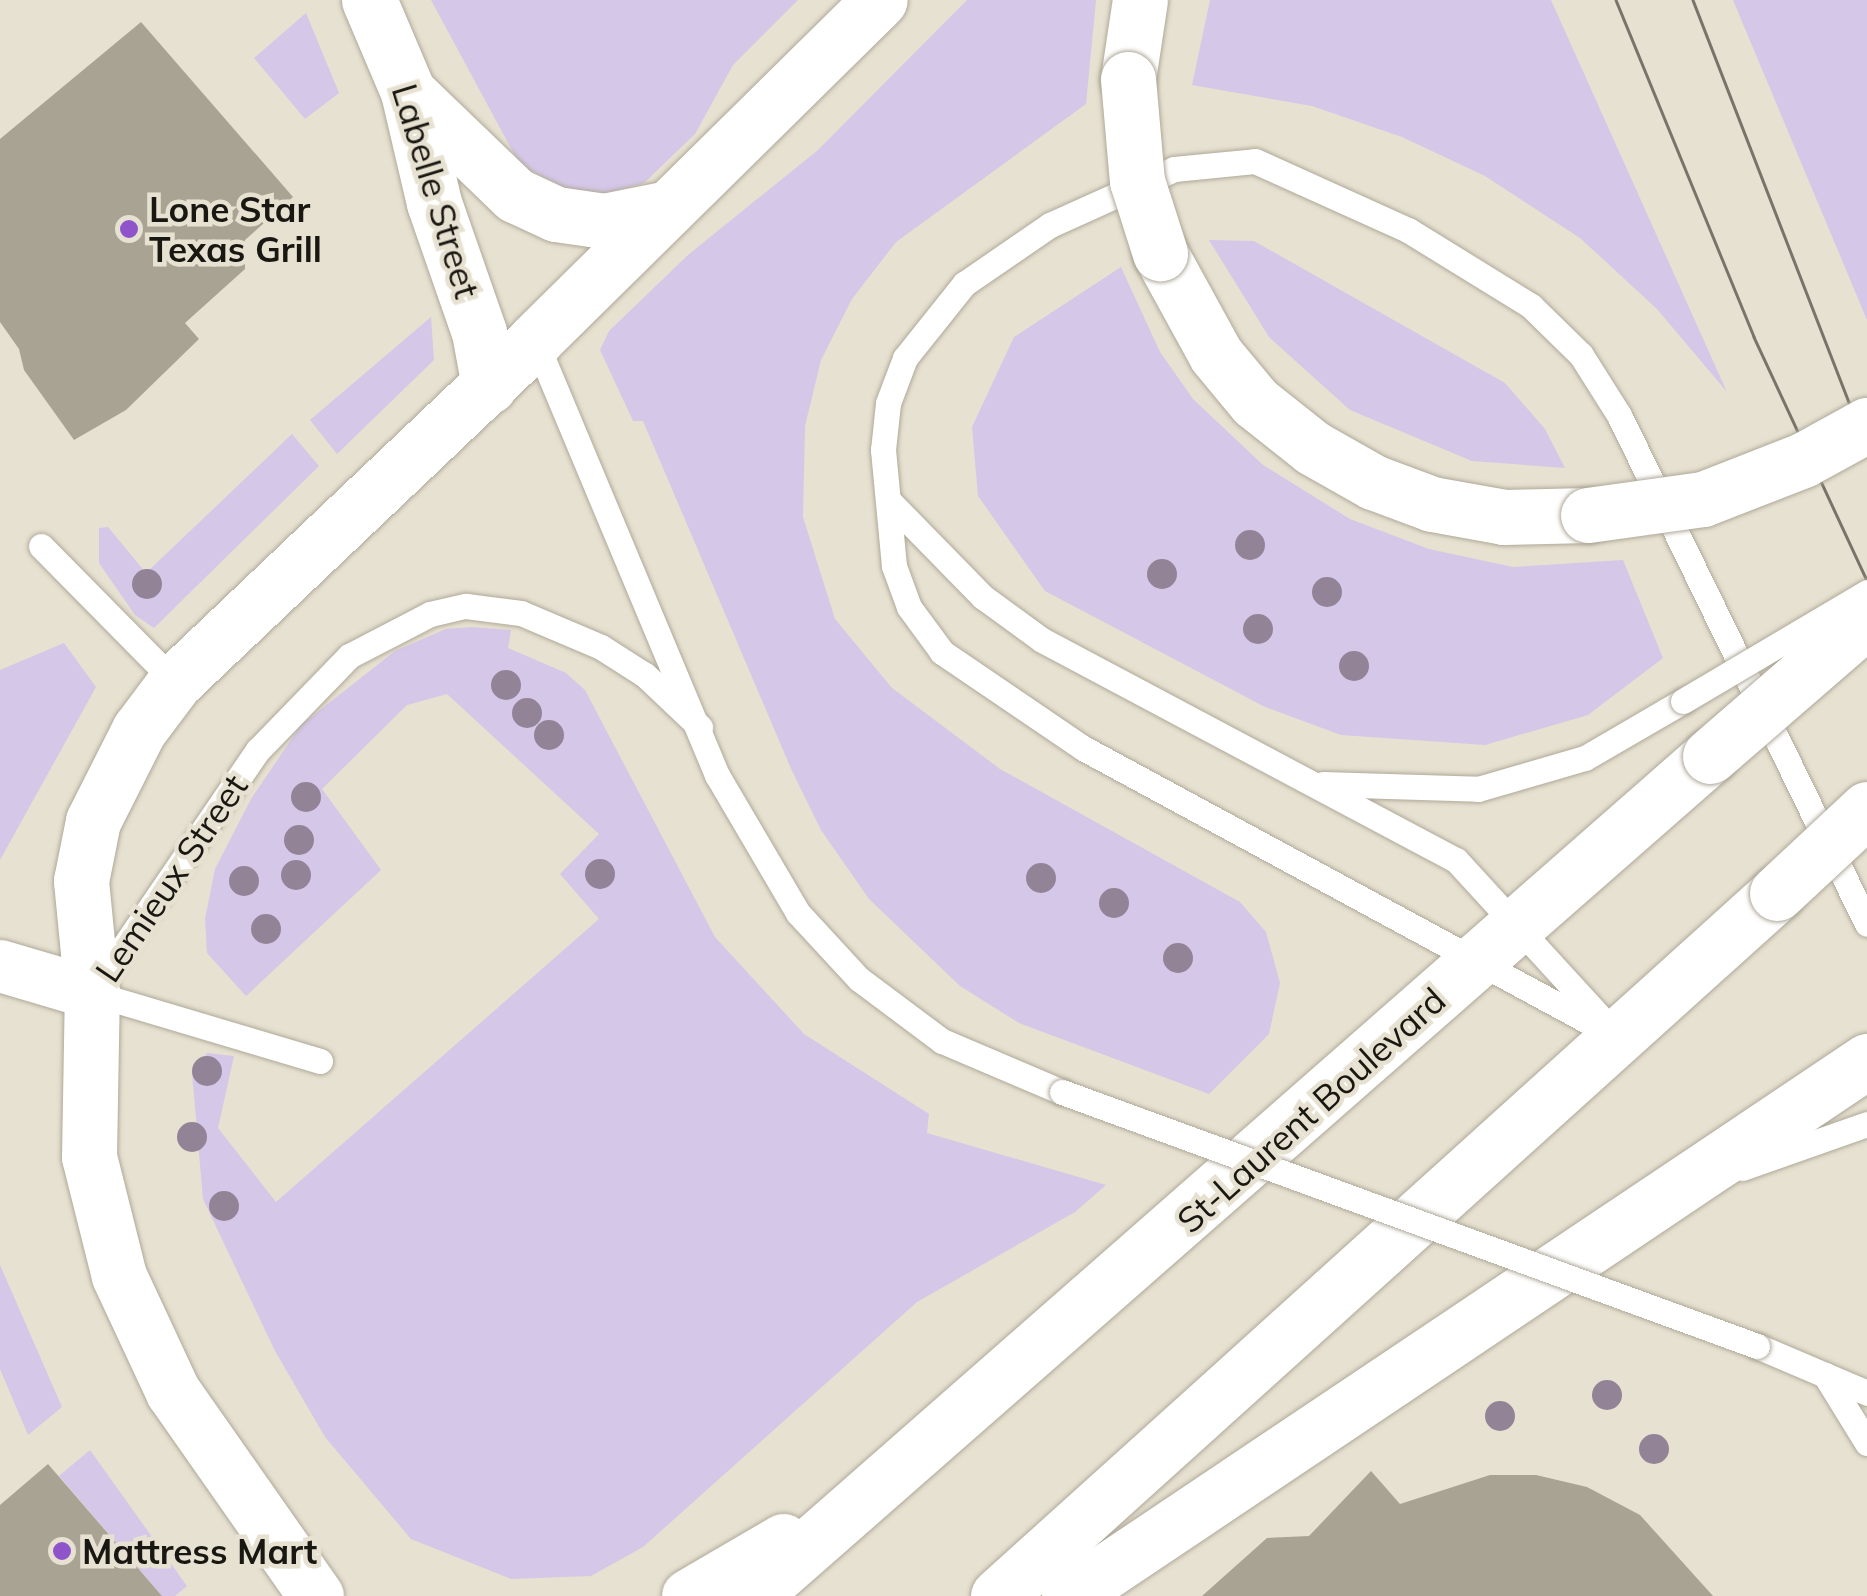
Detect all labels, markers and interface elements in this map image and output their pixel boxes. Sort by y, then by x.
street label: Labelle Street [384,79,488,303]
place label: Lone Star Texas Grill [149,188,322,270]
marker: Lone Star Texas Grill [118,218,140,240]
street label: Lemieux Street [86,766,256,990]
street label: St-Laurent Boulevard [1168,979,1454,1241]
place label: Mattress Mart [82,1530,317,1572]
marker: Mattress Mart [51,1540,73,1562]

